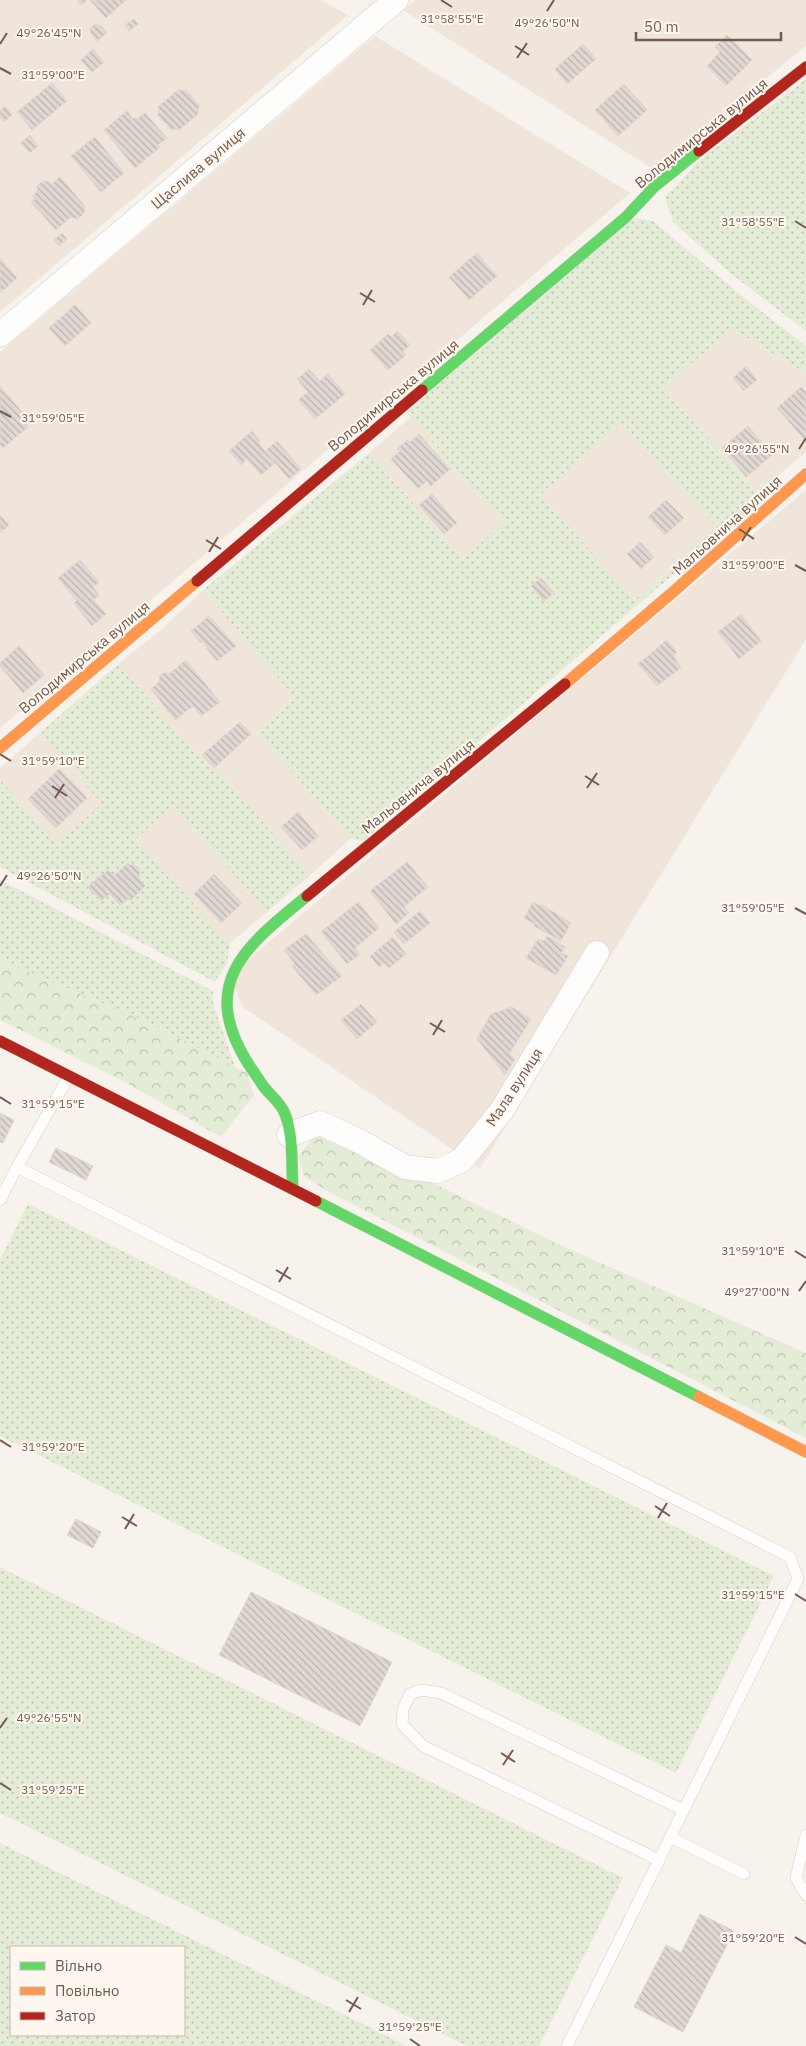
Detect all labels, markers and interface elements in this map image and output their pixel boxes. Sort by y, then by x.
scale bar [636,10,781,42]
text: 31°58'55"E [420,11,484,26]
text: 49°26'50"N [514,15,580,30]
text: 50 m [644,17,679,36]
text: 49°26'45"N [16,25,82,40]
text: 31°59'00"E [21,67,85,82]
street label: Володимирська вулиця [631,74,771,192]
street label: Щаслива вулиця [147,123,249,213]
text: 31°58'55"E [721,214,785,229]
street label: Володимирська вулиця [323,335,463,455]
text: 31°59'05"E [21,410,85,425]
text: 49°26'55"N [724,441,790,456]
street label: Мальовнича вулиця [668,471,786,579]
text: 31°59'00"E [721,557,785,572]
street label: Володимирська вулиця [14,597,154,717]
street label: Мальовнича вулиця [357,734,479,838]
text: 31°59'10"E [21,753,85,768]
text: 49°26'50"N [16,868,82,883]
text: 31°59'05"E [721,900,785,915]
street label: Мала вулиця [481,1044,547,1130]
text: 31°59'15"E [21,1096,85,1111]
text: 31°59'10"E [721,1243,785,1258]
text: 49°27'00"N [724,1284,790,1299]
text: 31°59'20"E [21,1439,85,1454]
text: 31°59'15"E [721,1587,785,1602]
text: 49°26'55"N [16,1710,82,1725]
text: 31°59'25"E [21,1782,85,1797]
text: 31°59'20"E [721,1930,785,1945]
legend [10,1946,185,2036]
text: Вільно [55,1956,102,1975]
text: Повільно [55,1981,119,2000]
text: Затор [55,2006,96,2025]
text: 31°59'25"E [378,2019,442,2034]

